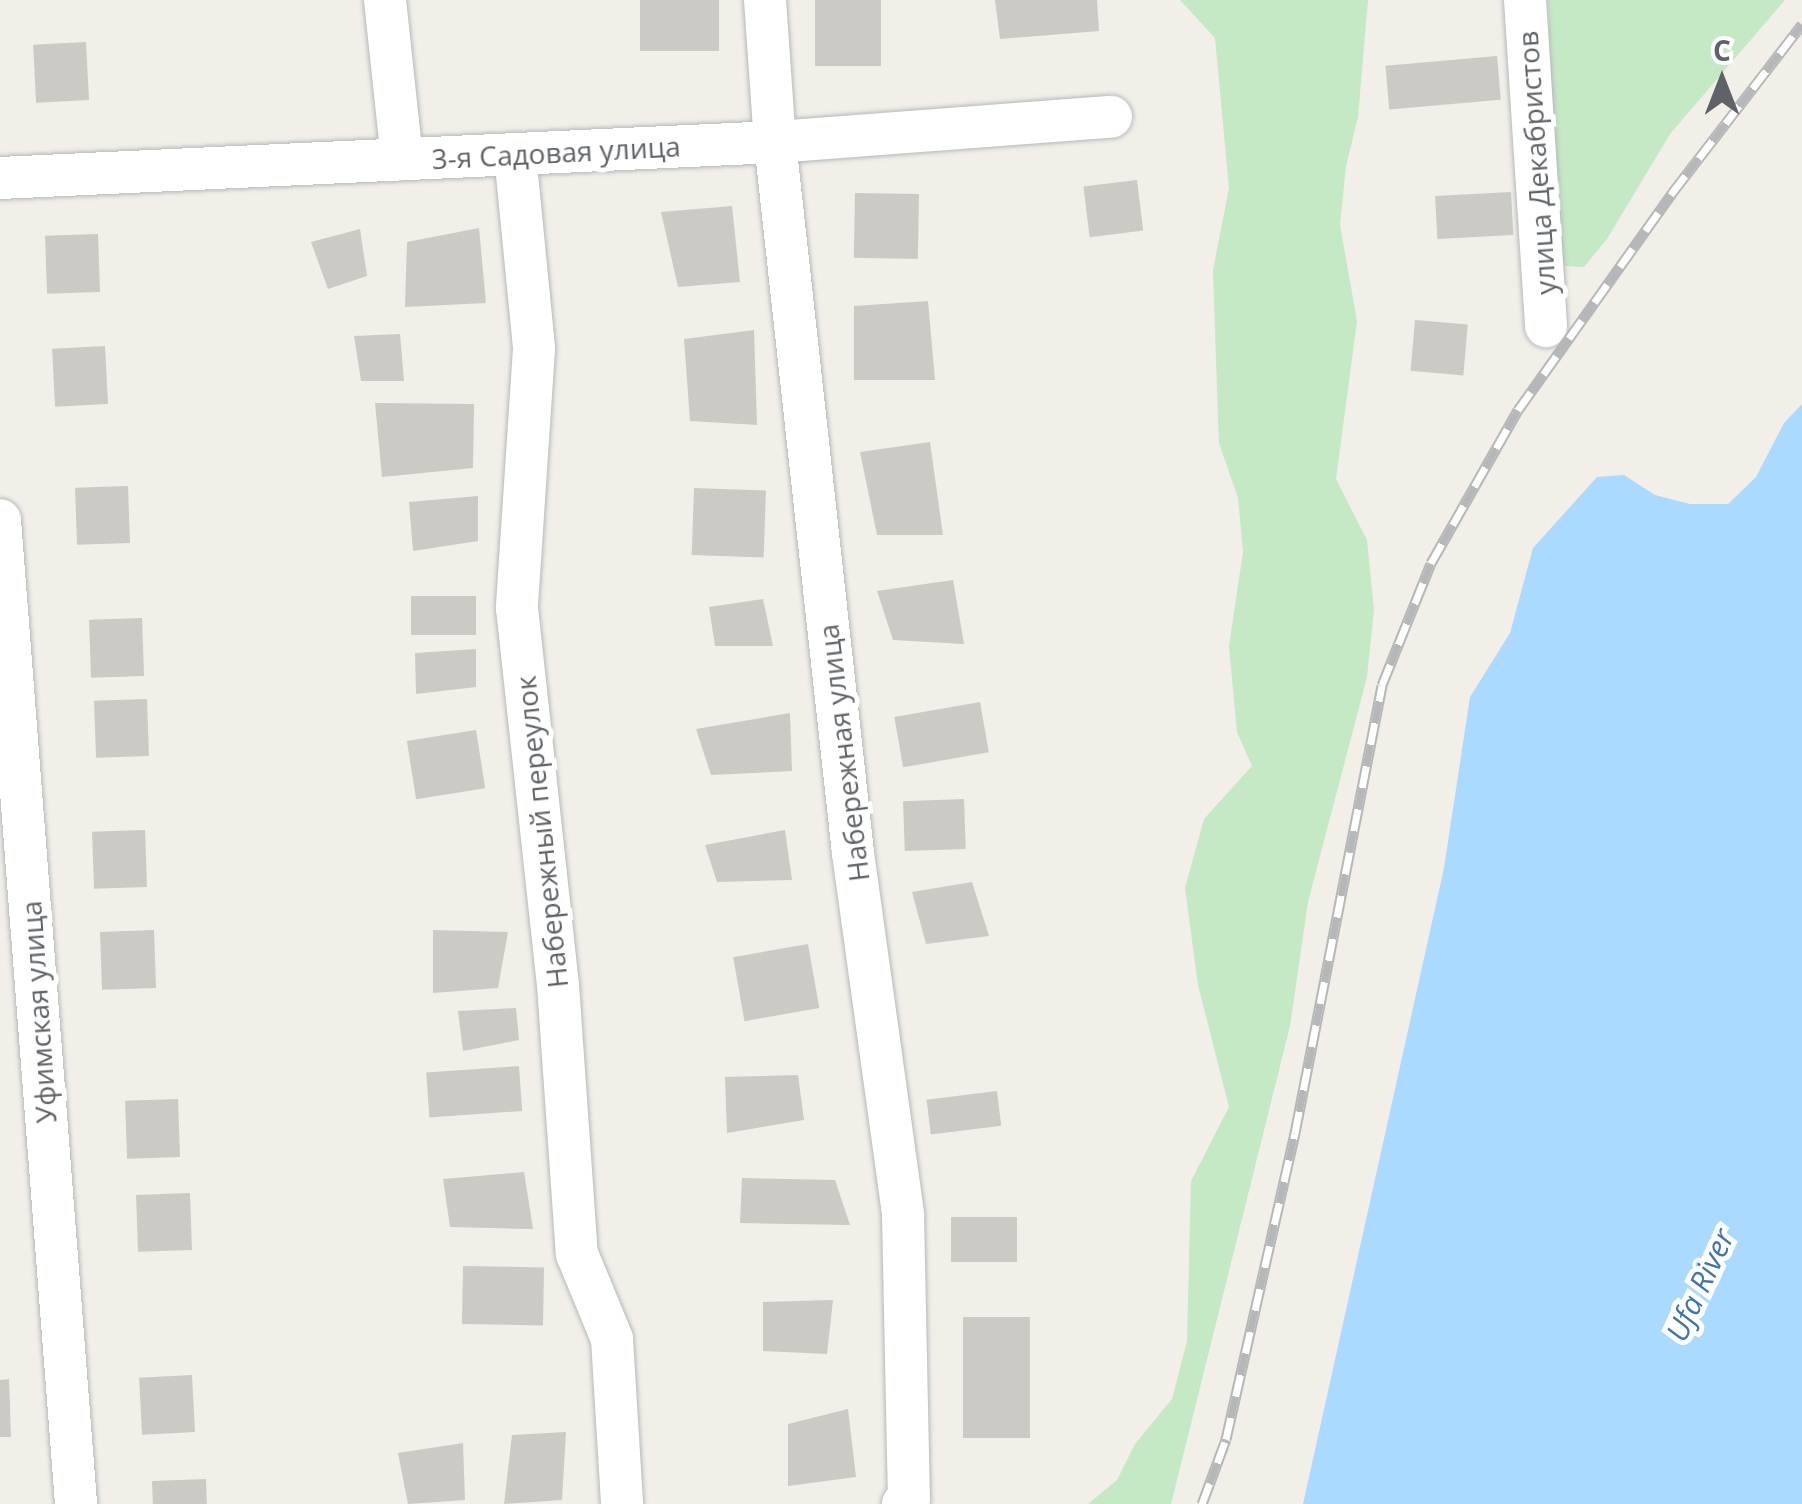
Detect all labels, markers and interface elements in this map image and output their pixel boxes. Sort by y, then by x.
street label: улица Декабристов [1510,30,1562,296]
north arrow [1672,30,1772,130]
text: С [1713,31,1731,69]
street label: 3-я Садовая улица [431,129,681,175]
street label: Набережная улица [811,622,875,884]
street label: Набережный переулок [508,674,574,990]
street label: Уфимская улица [13,900,63,1124]
water label: Ufa River [1658,1223,1742,1347]

